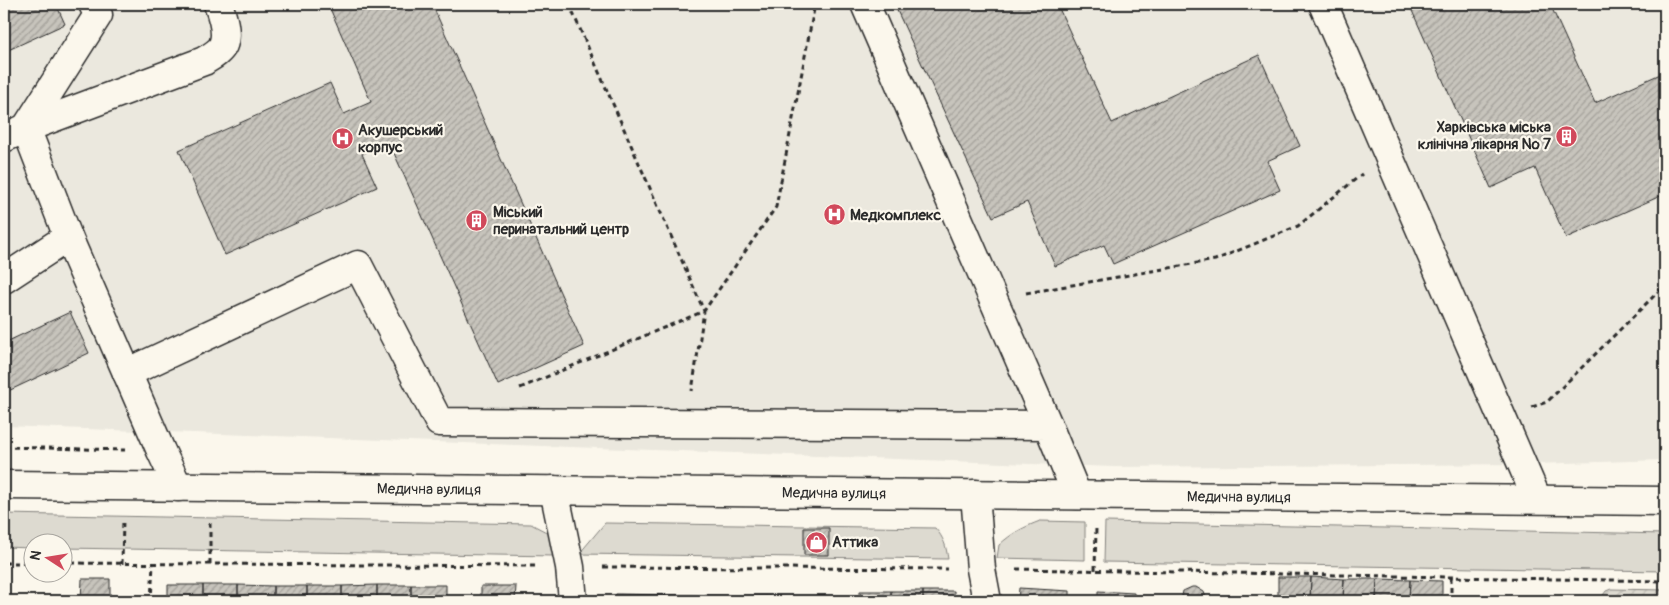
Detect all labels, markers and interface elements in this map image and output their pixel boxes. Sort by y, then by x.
place label: Харківська міська клінічна лікарня № 7 [1418,118,1551,154]
place label: Акушерський корпус [358,121,443,157]
building icon: Харківська міська клінічна лікарня № 7 [1555,124,1579,148]
hospital icon: Акушерський корпус [330,127,354,151]
place label: Міський перинатальний центр [493,203,629,239]
hospital icon: Медкомплекс [822,203,846,227]
place label: Медкомплекс [850,206,942,225]
building icon: Міський перинатальний центр [465,209,489,233]
street label: Медична вулиця [377,479,481,499]
street label: Медична вулиця [782,483,886,503]
street label: Медична вулиця [1187,487,1291,507]
shop icon: Аттика [804,530,828,554]
north arrow [22,532,72,582]
place label: Аттика [832,533,878,552]
text: N [26,549,45,562]

